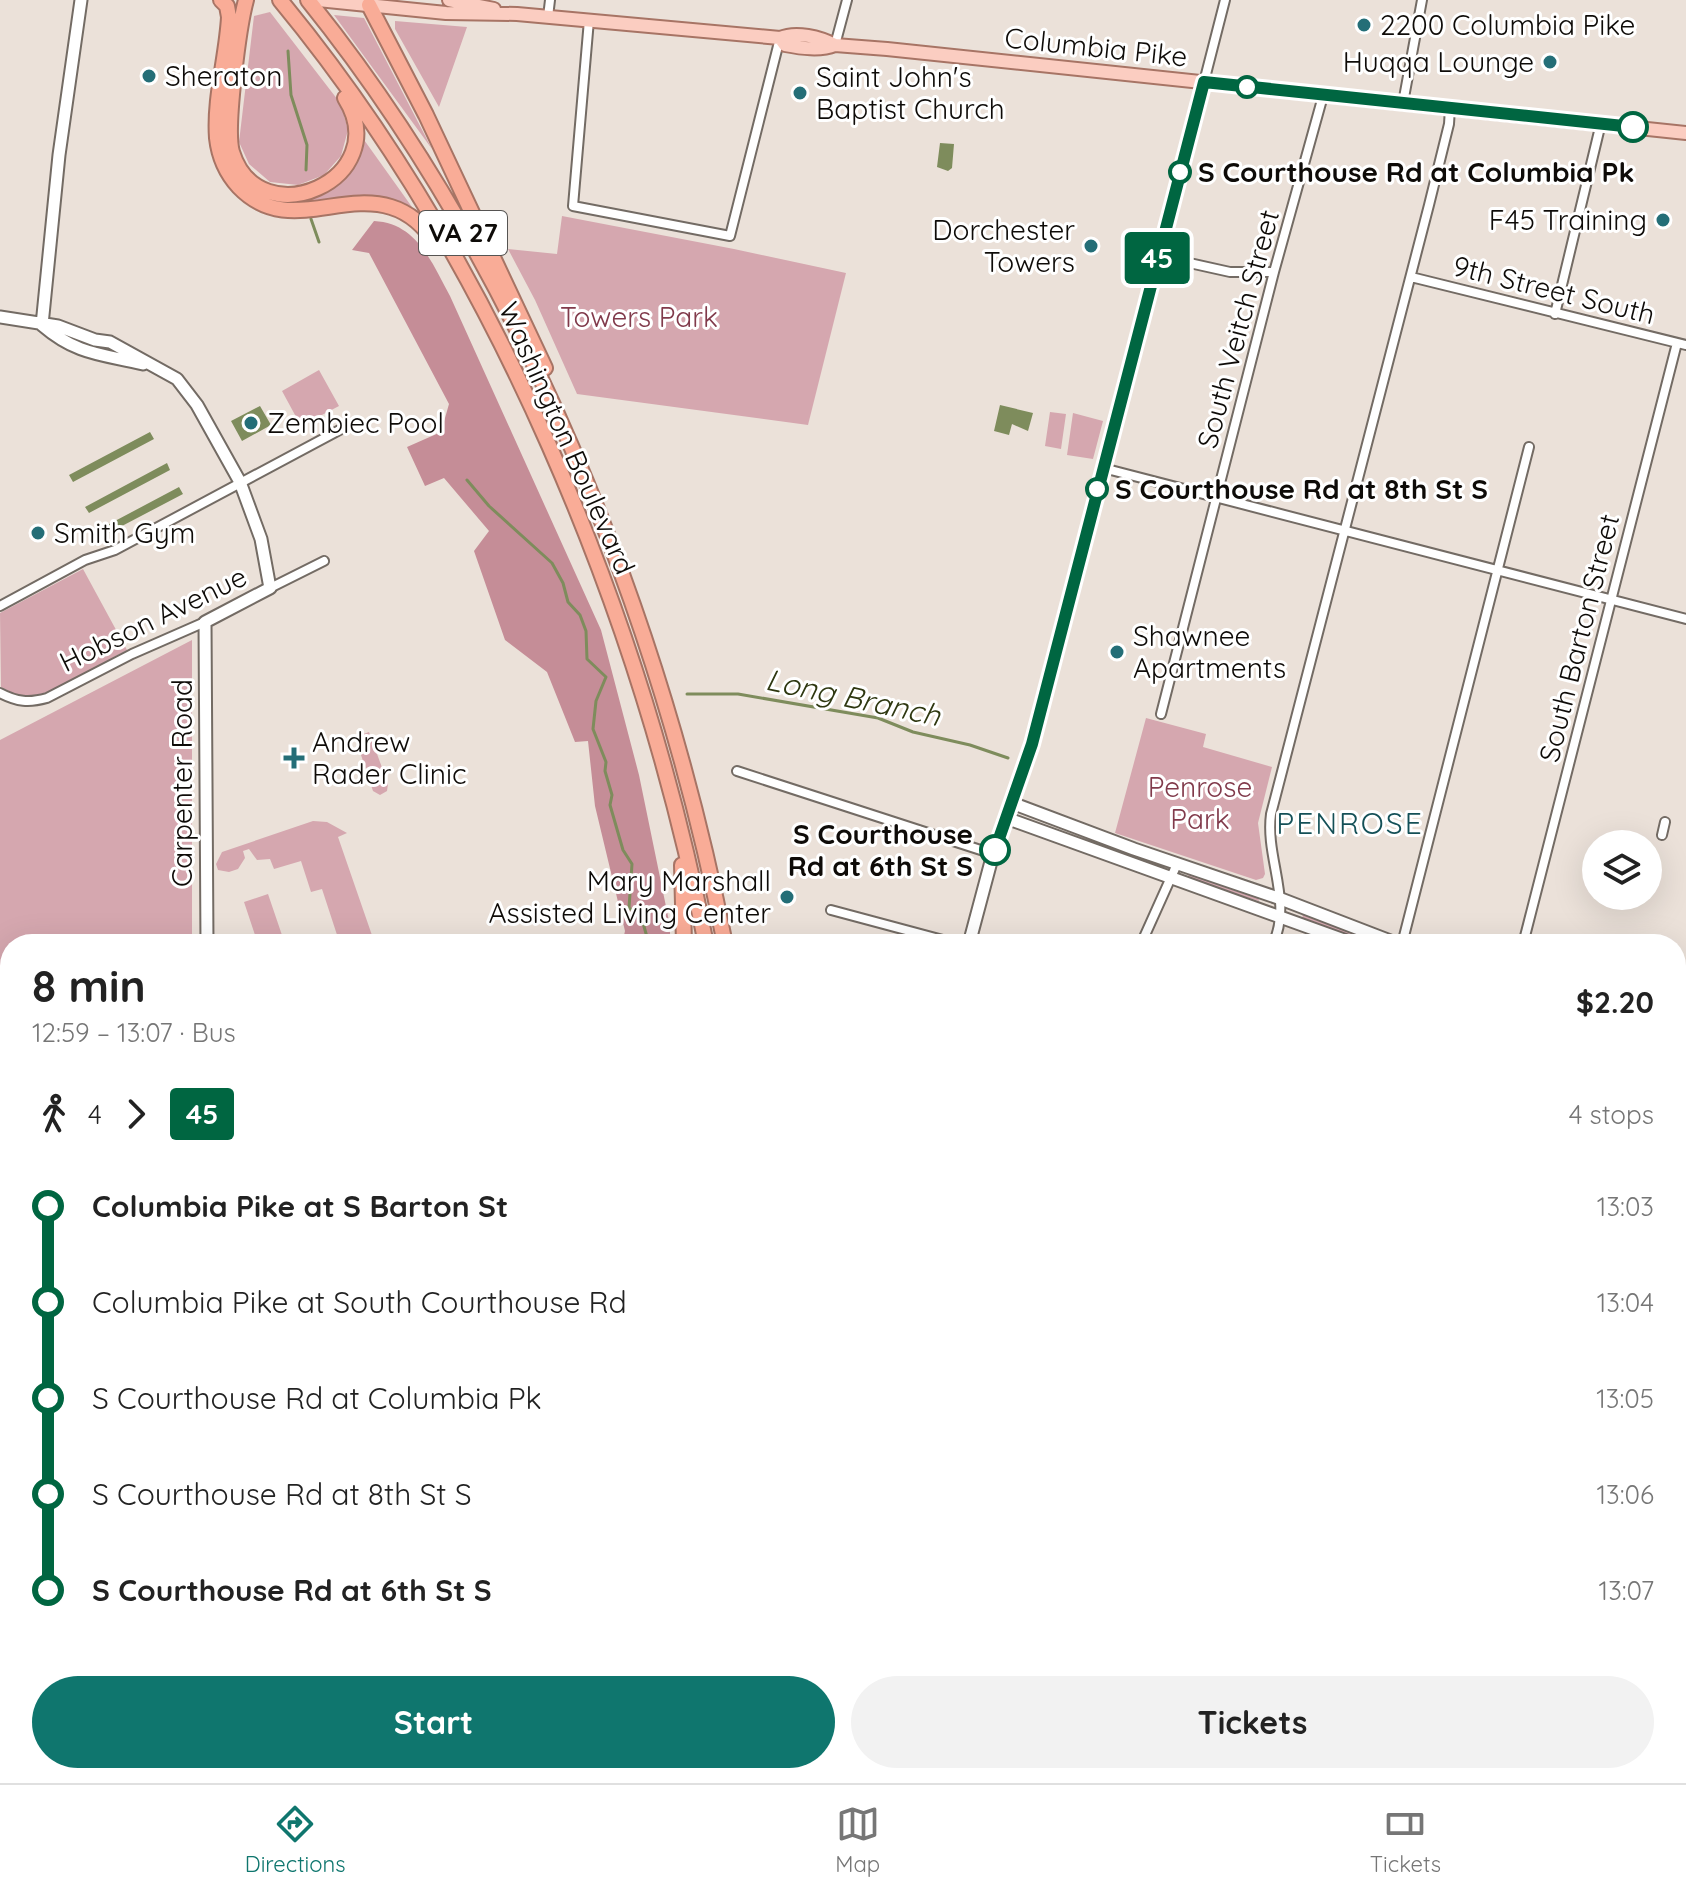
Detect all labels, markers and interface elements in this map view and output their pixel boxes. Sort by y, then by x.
place label: 2200 Columbia Pike [1380,7,1635,42]
marker: 2200 Columbia Pike [1355,16,1373,34]
street label: Columbia Pike [1003,20,1189,73]
place label: Huqqa Lounge [1343,44,1534,79]
marker: Huqqa Lounge [1541,53,1559,71]
place label: Sheraton [165,58,282,93]
place label: Saint John's Baptist Church [816,59,1005,126]
marker: Sheraton [140,67,158,85]
unlabelled marker [1236,76,1258,98]
marker: Saint John's Baptist Church [791,84,809,102]
unlabelled marker [1618,112,1648,142]
place label: S Courthouse Rd at Columbia Pk [1198,154,1634,189]
marker: S Courthouse Rd at Columbia Pk [1169,161,1191,183]
place label: F45 Training [1489,202,1647,237]
street label: South Veitch Street [1189,206,1286,452]
road number: VA 27 [419,211,507,255]
marker: F45 Training [1654,211,1672,229]
place label: Dorchester Towers [932,212,1075,279]
line badge: 45 [1121,232,1193,284]
marker: Dorchester Towers [1082,237,1100,255]
text: 45 [1141,240,1173,275]
street label: 9th Street South [1450,248,1659,332]
street label: Washington Boulevard [492,296,643,579]
park label: Towers Park [560,299,718,334]
place label: Zembiec Pool [267,405,444,440]
marker: Zembiec Pool [242,414,260,432]
place label: S Courthouse Rd at 8th St S [1115,471,1488,506]
marker: S Courthouse Rd at 8th St S [1086,478,1108,500]
street label: South Barton Street [1531,510,1626,765]
place label: Smith Gym [54,515,195,550]
marker: Smith Gym [29,524,47,542]
street label: Hobson Avenue [54,558,252,679]
place label: Shawnee Apartments [1133,618,1286,685]
marker: Shawnee Apartments [1108,643,1126,661]
water label: Long Branch [763,660,945,734]
street label: Carpenter Road [164,679,199,887]
place label: Andrew Rader Clinic [312,724,466,791]
marker: Andrew Rader Clinic [283,747,305,769]
park label: Penrose Park [1148,769,1252,836]
district label: PENROSE [1276,804,1424,842]
place label: S Courthouse Rd at 6th St S [788,816,973,883]
map controls [1582,830,1662,910]
button: layers [1582,830,1662,910]
marker: S Courthouse Rd at 6th St S [980,835,1010,865]
place label: Mary Marshall Assisted Living Center [488,863,771,930]
marker: Mary Marshall Assisted Living Center [778,888,796,906]
text: 8 min [32,958,146,1013]
text: $2.20 [1576,983,1654,1021]
text: 12:59 – 13:07 · Bus [32,1016,236,1049]
icon: walk [32,1092,76,1136]
icon: forward [114,1092,158,1136]
text: 45 [186,1096,218,1131]
text: 4 [88,1098,102,1131]
text: 4 stops [1569,1098,1654,1131]
text: Columbia Pike at S Barton St [92,1187,508,1225]
text: 13:03 [1597,1190,1654,1223]
text: Columbia Pike at South Courthouse Rd [92,1283,627,1321]
text: 13:04 [1597,1286,1654,1319]
text: S Courthouse Rd at Columbia Pk [92,1379,542,1417]
text: 13:05 [1596,1382,1654,1415]
text: S Courthouse Rd at 8th St S [92,1475,472,1513]
text: 13:06 [1596,1478,1654,1511]
text: S Courthouse Rd at 6th St S [92,1571,492,1609]
text: 13:07 [1599,1574,1654,1607]
button: Start [32,1676,835,1768]
button: Tickets [851,1676,1654,1768]
tab: Directions [245,1802,346,1878]
tab: Map [835,1802,880,1878]
tab: Tickets [1370,1802,1441,1878]

